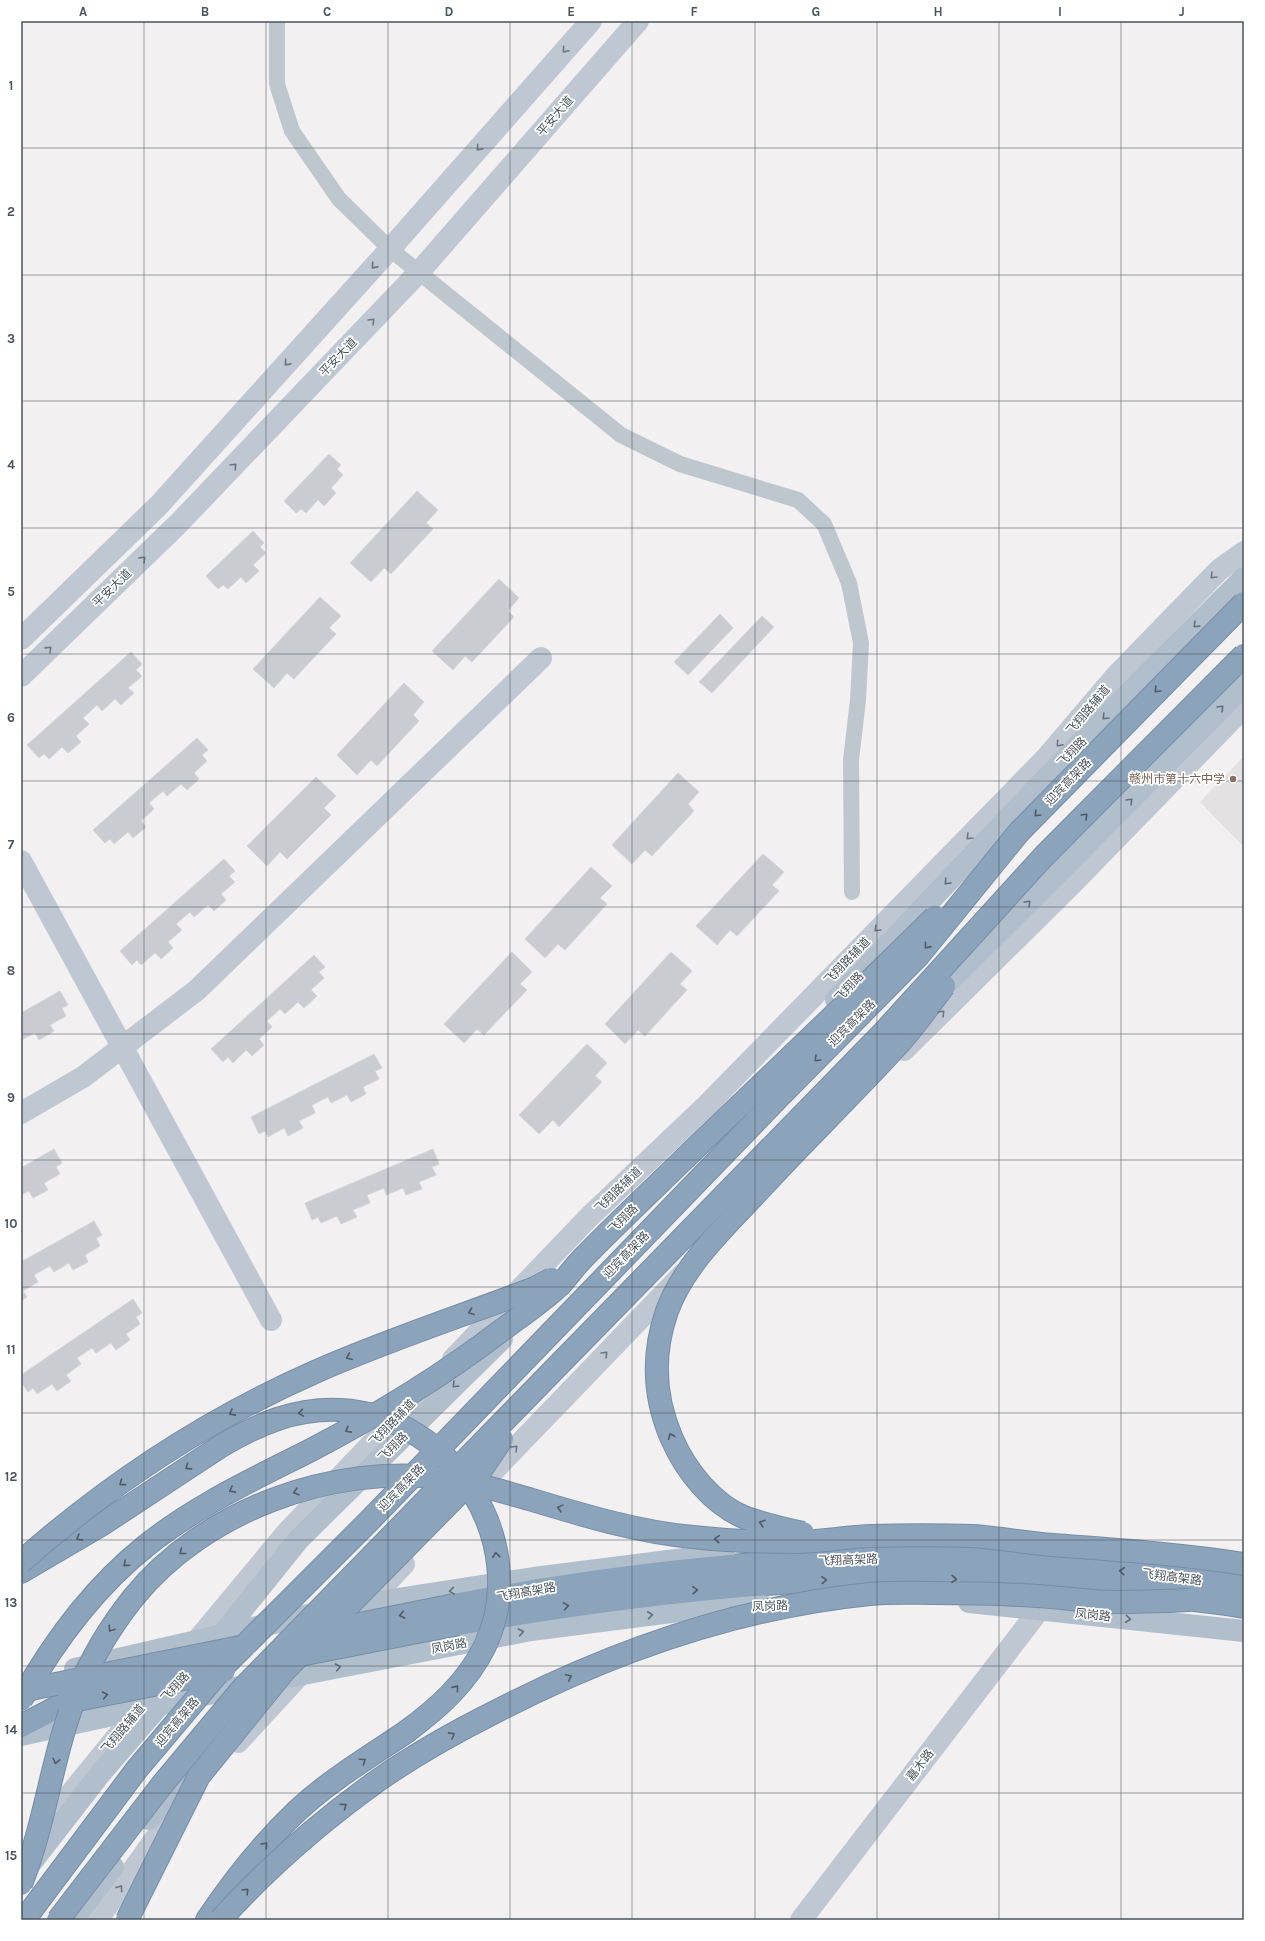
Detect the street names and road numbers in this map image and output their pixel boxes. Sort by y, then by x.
street label: 平安大道 [534,93,576,139]
street label: 平安大道 [316,335,360,379]
street label: 平安大道 [90,566,134,610]
street label: 飞翔路辅道 [1063,683,1113,737]
street label: 飞翔路 [1054,734,1090,770]
street label: 迎宾高架路 [1042,756,1094,808]
street label: 飞翔路辅道 [821,934,873,988]
street label: 飞翔路 [831,969,867,1005]
street label: 迎宾高架路 [826,997,878,1049]
street label: 飞翔路辅道 [592,1164,644,1216]
street label: 飞翔路 [605,1201,641,1237]
street label: 迎宾高架路 [600,1229,652,1281]
street label: 飞翔路辅道 [366,1396,418,1450]
street label: 飞翔路 [375,1429,411,1465]
street label: 迎宾高架路 [375,1462,427,1514]
street label: 飞翔高架路 [818,1552,878,1568]
street label: 飞翔高架路 [1141,1566,1203,1588]
street label: 飞翔高架路 [495,1580,557,1604]
street label: 凤岗路 [752,1598,788,1614]
street label: 凤岗路 [1074,1606,1112,1624]
street label: 凤岗路 [430,1636,468,1656]
street label: 飞翔路 [158,1669,192,1705]
street label: 迎宾高架路 [152,1695,202,1749]
street label: 飞翔路辅道 [98,1702,148,1756]
street label: 嘉木路 [903,1747,937,1783]

